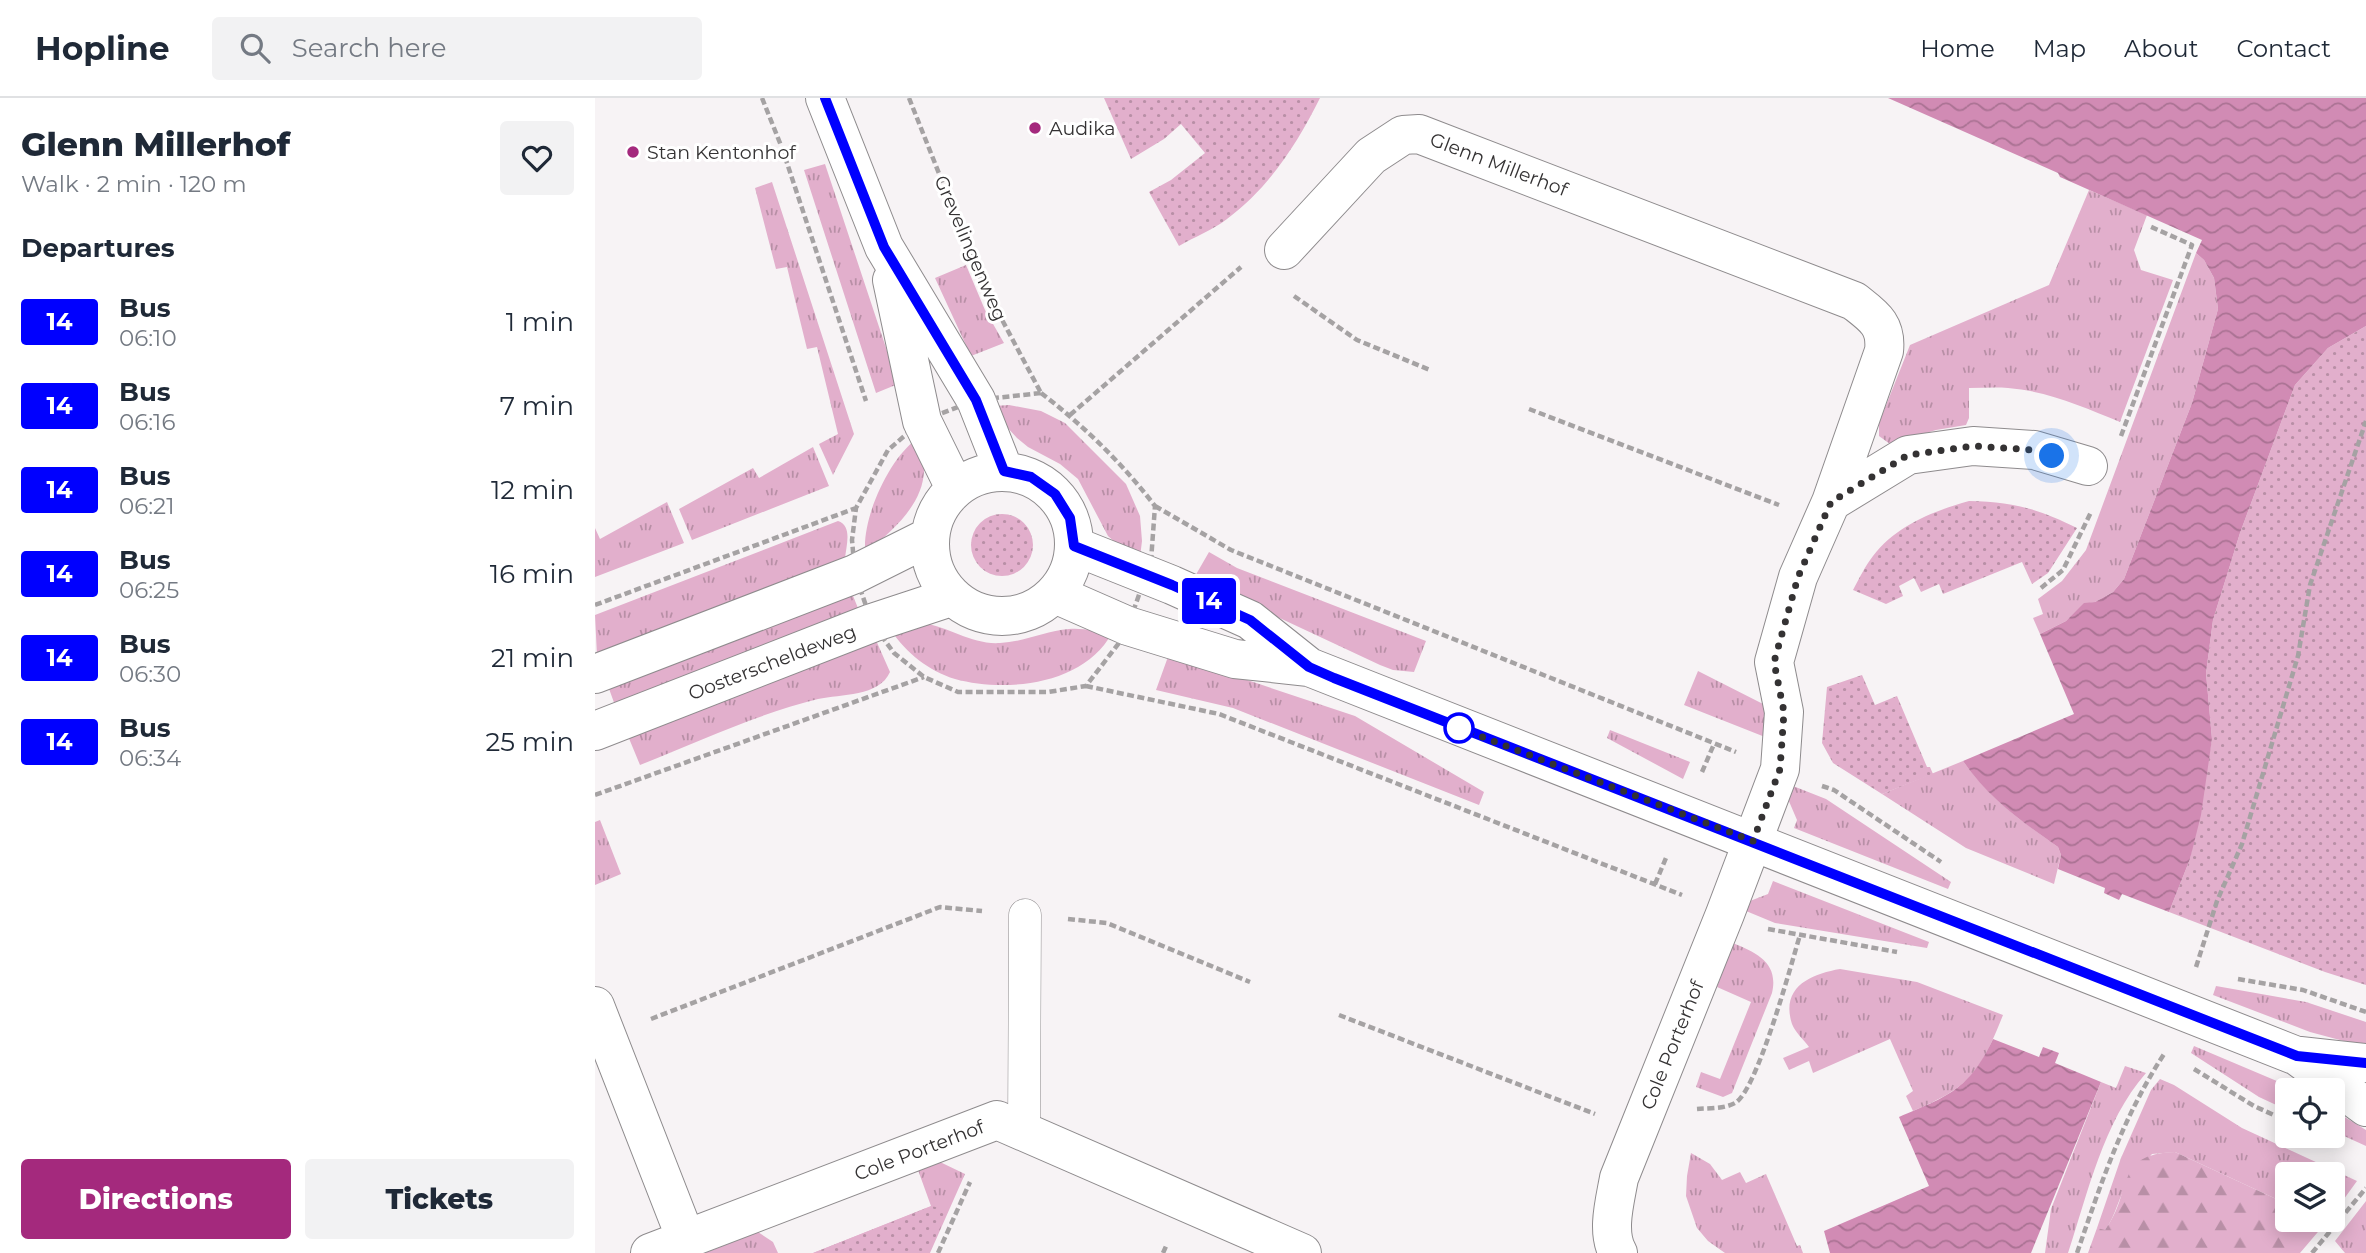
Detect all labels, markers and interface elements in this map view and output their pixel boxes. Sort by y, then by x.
search box [212,17,702,80]
text: Hopline [35,28,170,68]
icon: search [236,29,274,67]
text: Search here [292,32,446,64]
text: Home [1920,34,1995,63]
text: Map [2033,34,2086,63]
text: About [2124,34,2198,63]
text: Contact [2236,34,2331,63]
place label: Audika [1049,117,1116,140]
marker: Audika [1027,120,1043,136]
button: heart [500,121,574,195]
text: Glenn Millerhof [21,124,290,164]
street label: Glenn Millerhof [1427,128,1572,202]
place label: Stan Kentonhof [647,141,797,164]
marker: Stan Kentonhof [625,144,641,160]
text: Walk · 2 min · 120 m [21,170,247,198]
street label: Grevelingenweg [929,172,1012,324]
text: Departures [21,232,175,264]
text: Bus [119,292,171,324]
text: 1 min [506,306,574,338]
text: 14 [47,307,72,336]
text: 06:10 [119,324,177,352]
text: Bus [119,376,171,408]
text: 7 min [500,390,574,422]
text: 14 [47,391,72,420]
text: 06:16 [119,408,175,436]
your location [2034,438,2069,473]
text: Bus [119,460,171,492]
text: 12 min [491,474,574,506]
text: 14 [47,475,72,504]
text: 06:21 [119,492,174,520]
text: Bus [119,544,171,576]
text: 16 min [490,558,574,590]
text: 14 [47,559,72,588]
text: 06:25 [119,576,179,604]
line badge: 14 [1177,578,1241,624]
text: 14 [1196,586,1222,615]
street label: Oosterscheldeweg [685,620,859,705]
text: Bus [119,628,171,660]
text: 21 min [491,642,574,674]
text: 14 [47,643,72,672]
text: 06:30 [119,660,181,688]
text: Bus [119,712,171,744]
unlabelled marker [1444,713,1474,743]
text: 25 min [486,726,574,758]
text: 14 [47,727,72,756]
text: 06:34 [119,744,181,772]
street label: Cole Porterhof [1636,976,1709,1113]
map controls [2275,1078,2345,1232]
button: locate [2275,1078,2345,1148]
street label: Cole Porterhof [851,1115,989,1186]
button: Directions [21,1159,291,1239]
button: Tickets [305,1159,574,1239]
button: layers [2275,1162,2345,1232]

